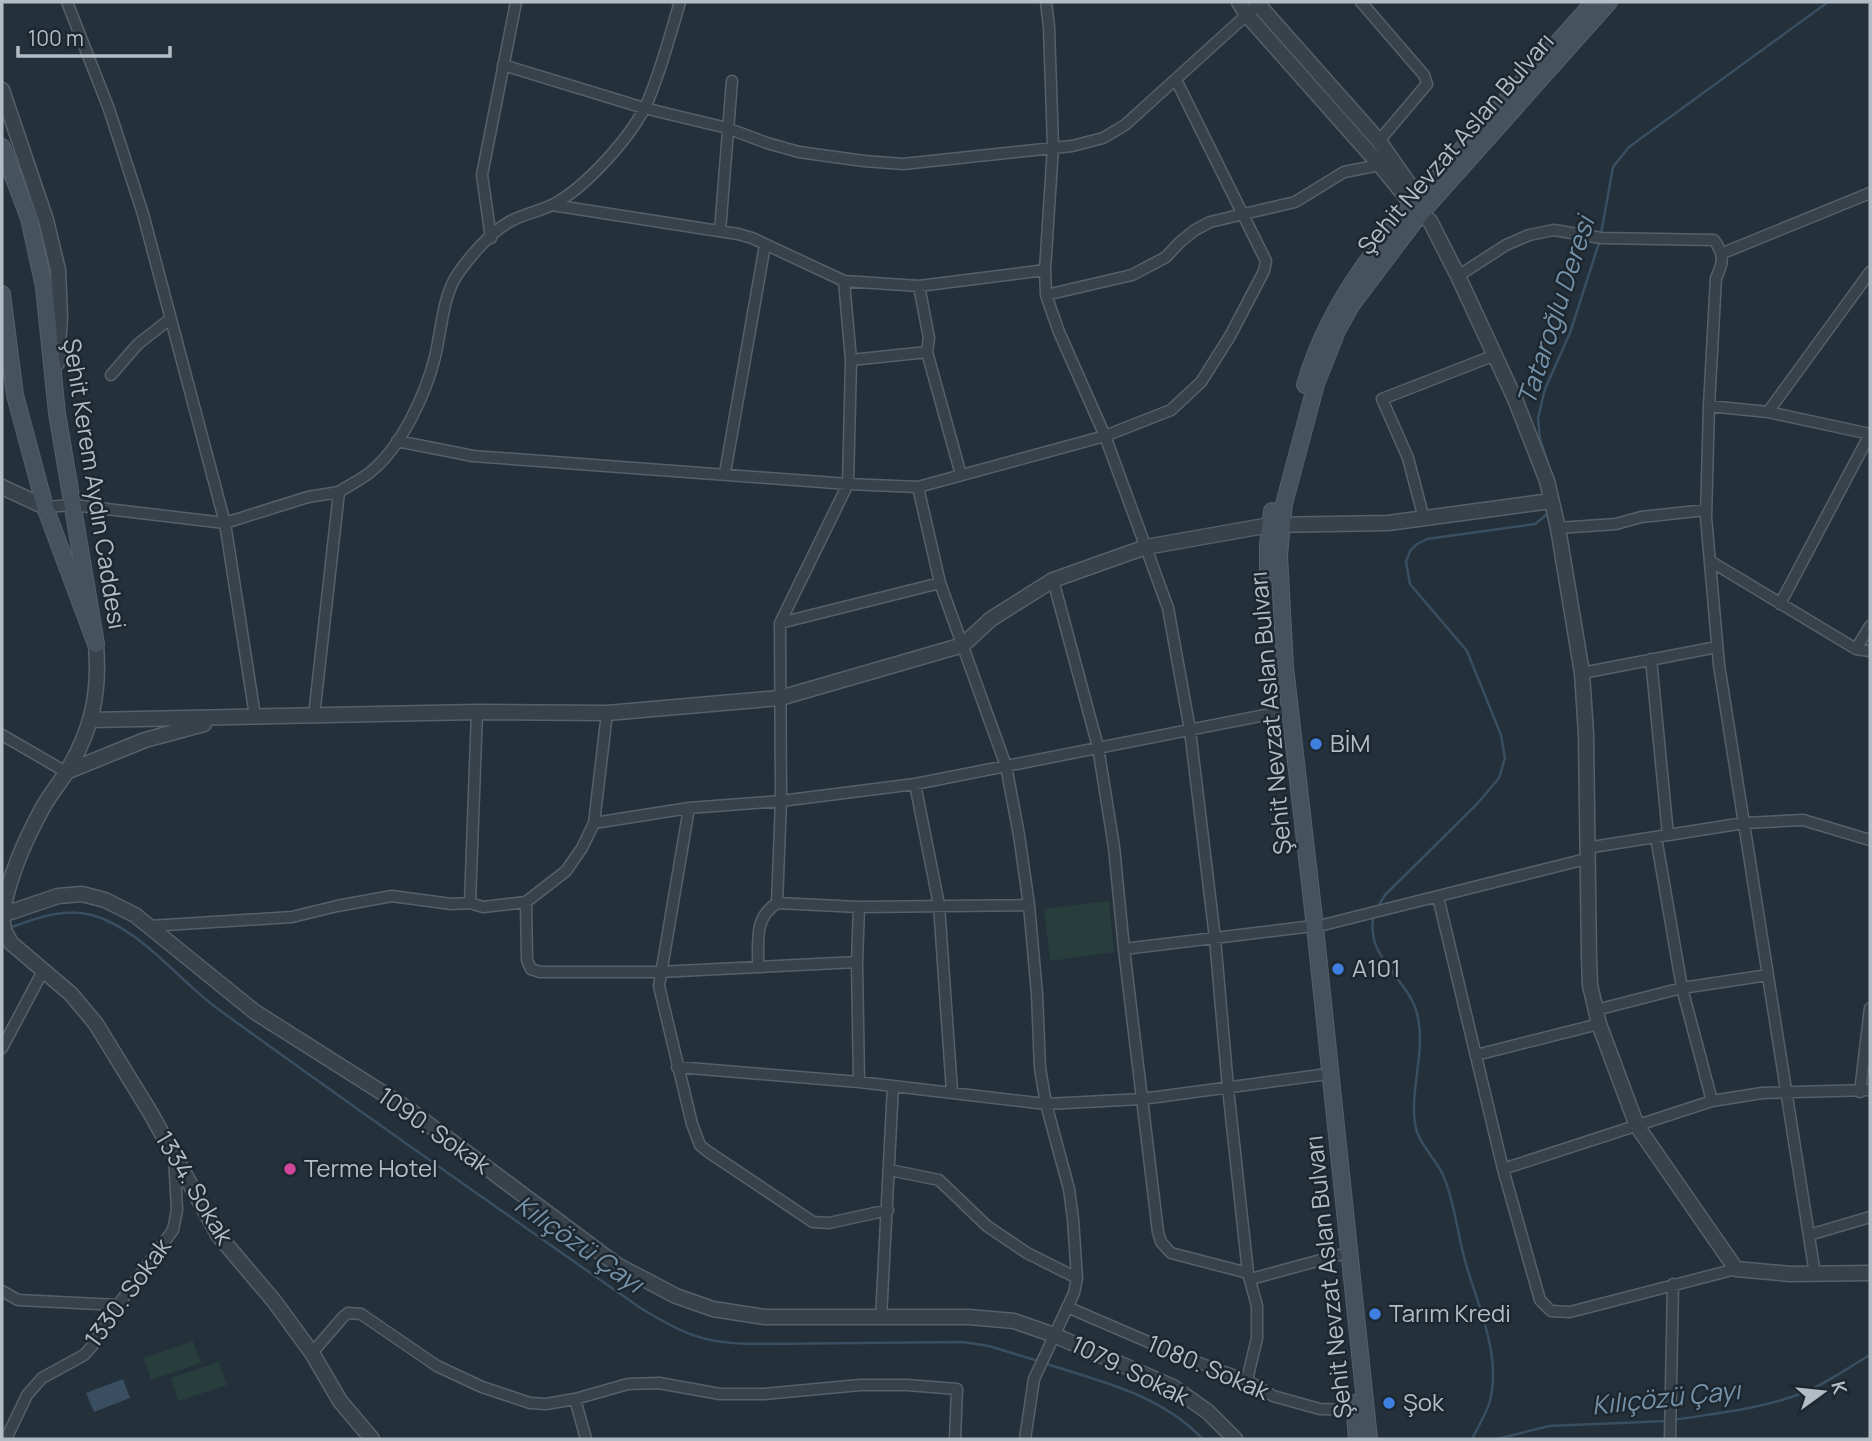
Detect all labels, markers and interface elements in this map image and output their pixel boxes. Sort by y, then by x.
scale bar [18,14,170,58]
text: 100 m [28,24,84,52]
street label: Şehit Nevzat Aslan Bulvarı [1349,25,1561,261]
water label: Tataroğlu Deresi [1508,209,1603,410]
street label: Şehit Kerem Aydın Caddesi [56,336,135,631]
street label: Şehit Nevzat Aslan Bulvarı [1241,570,1298,856]
place label: BİM [1330,726,1371,759]
marker: BİM [1308,736,1324,752]
place label: A101 [1352,951,1401,984]
marker: A101 [1330,961,1346,977]
street label: 1090. Sokak [372,1079,499,1181]
street label: 1334. Sokak [149,1124,243,1251]
street label: Şehit Nevzat Aslan Bulvarı [1296,1134,1359,1420]
place label: Terme Hotel [304,1151,438,1184]
marker: Terme Hotel [282,1161,298,1177]
water label: Kılıçözü Çayı [508,1186,652,1302]
street label: 1330. Sokak [76,1230,178,1353]
place label: Tarım Kredi [1389,1296,1511,1329]
marker: Tarım Kredi [1367,1306,1383,1322]
street label: 1080. Sokak [1142,1326,1276,1408]
street label: 1079. Sokak [1066,1327,1196,1413]
north arrow [1788,1357,1858,1427]
water label: Kılıçözü Çayı [1590,1371,1744,1423]
text: K [1825,1378,1854,1398]
place label: Şok [1403,1385,1445,1418]
marker: Şok [1381,1395,1397,1411]

